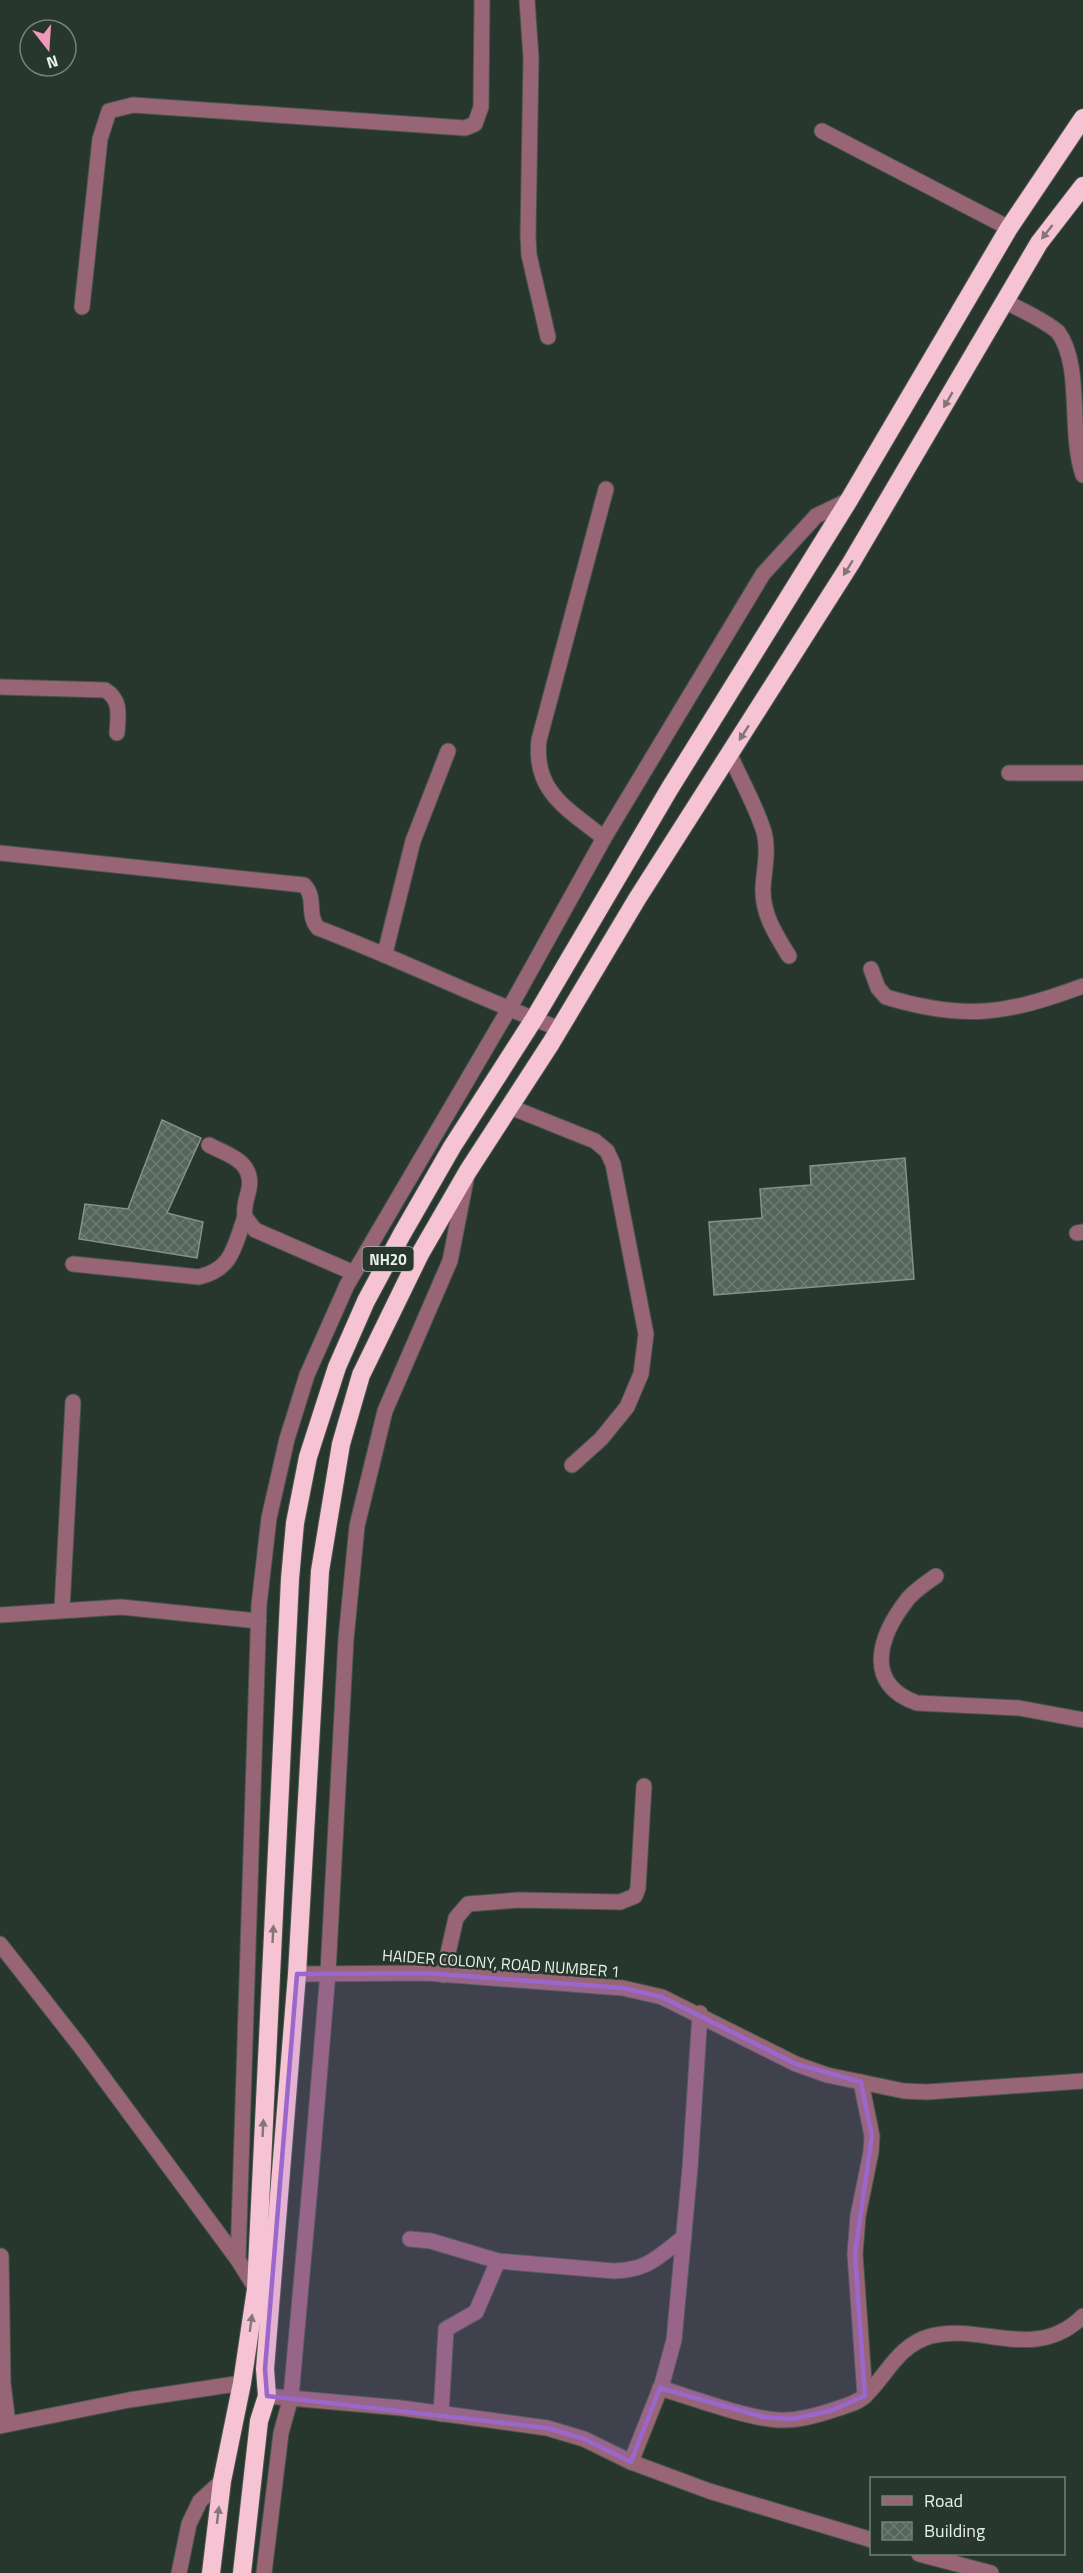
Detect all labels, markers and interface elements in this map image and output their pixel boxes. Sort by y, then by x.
north arrow [18,18,78,78]
text: N [44,49,61,75]
one-way arrow [1041,224,1053,240]
one-way arrow [942,392,953,408]
one-way arrow [843,560,854,576]
one-way arrow [739,725,750,741]
road number: NH20 [362,1247,414,1271]
one-way arrow [268,1924,277,1943]
street label: HAIDER COLONY, ROAD NUMBER 1 [381,1943,621,1983]
one-way arrow [259,2119,268,2138]
one-way arrow [246,2313,255,2332]
legend [870,2477,1065,2555]
text: Road [924,2487,963,2514]
one-way arrow [213,2505,222,2524]
text: Building [924,2517,985,2544]

